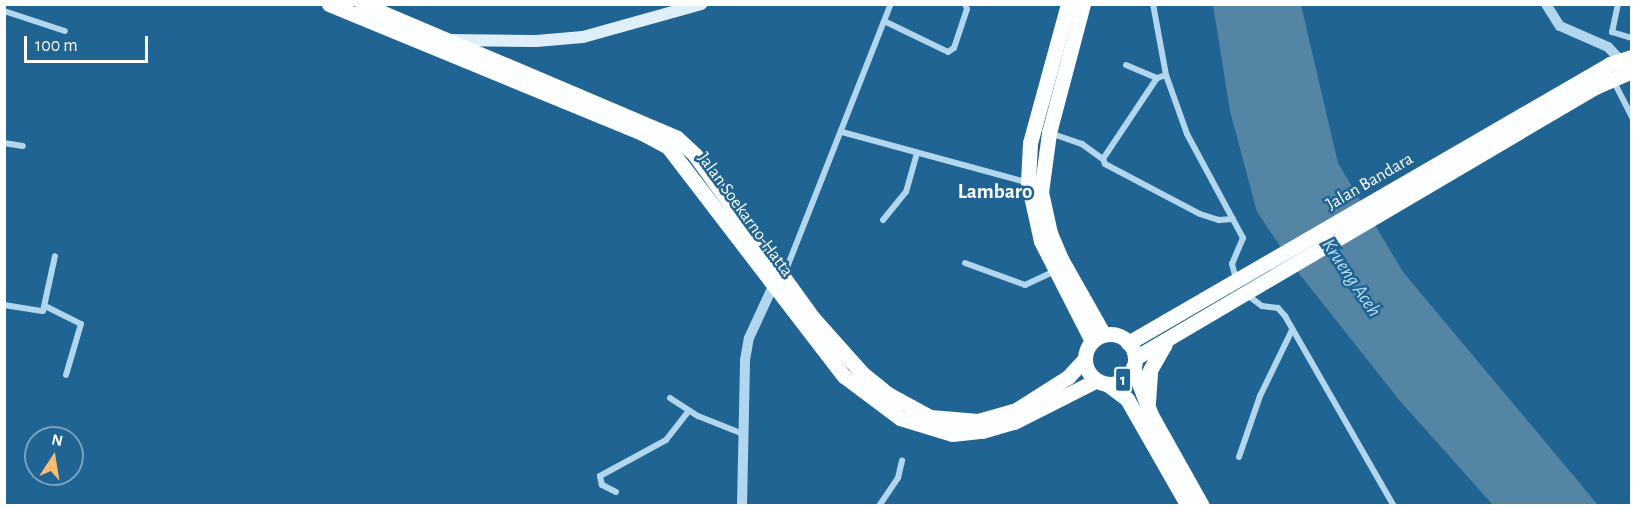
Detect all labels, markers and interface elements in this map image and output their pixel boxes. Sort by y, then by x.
scale bar [27,24,152,62]
text: 100 m [35,37,78,55]
street label: Jalan Bandara [1323,148,1417,216]
street label: Jalan Soekarno-Hatta [693,149,797,281]
district label: Lambaro [958,179,1032,205]
water label: Krueng Aceh [1316,234,1386,322]
road number: 1 [1114,367,1132,393]
north arrow [24,426,84,486]
text: N [50,431,64,449]

